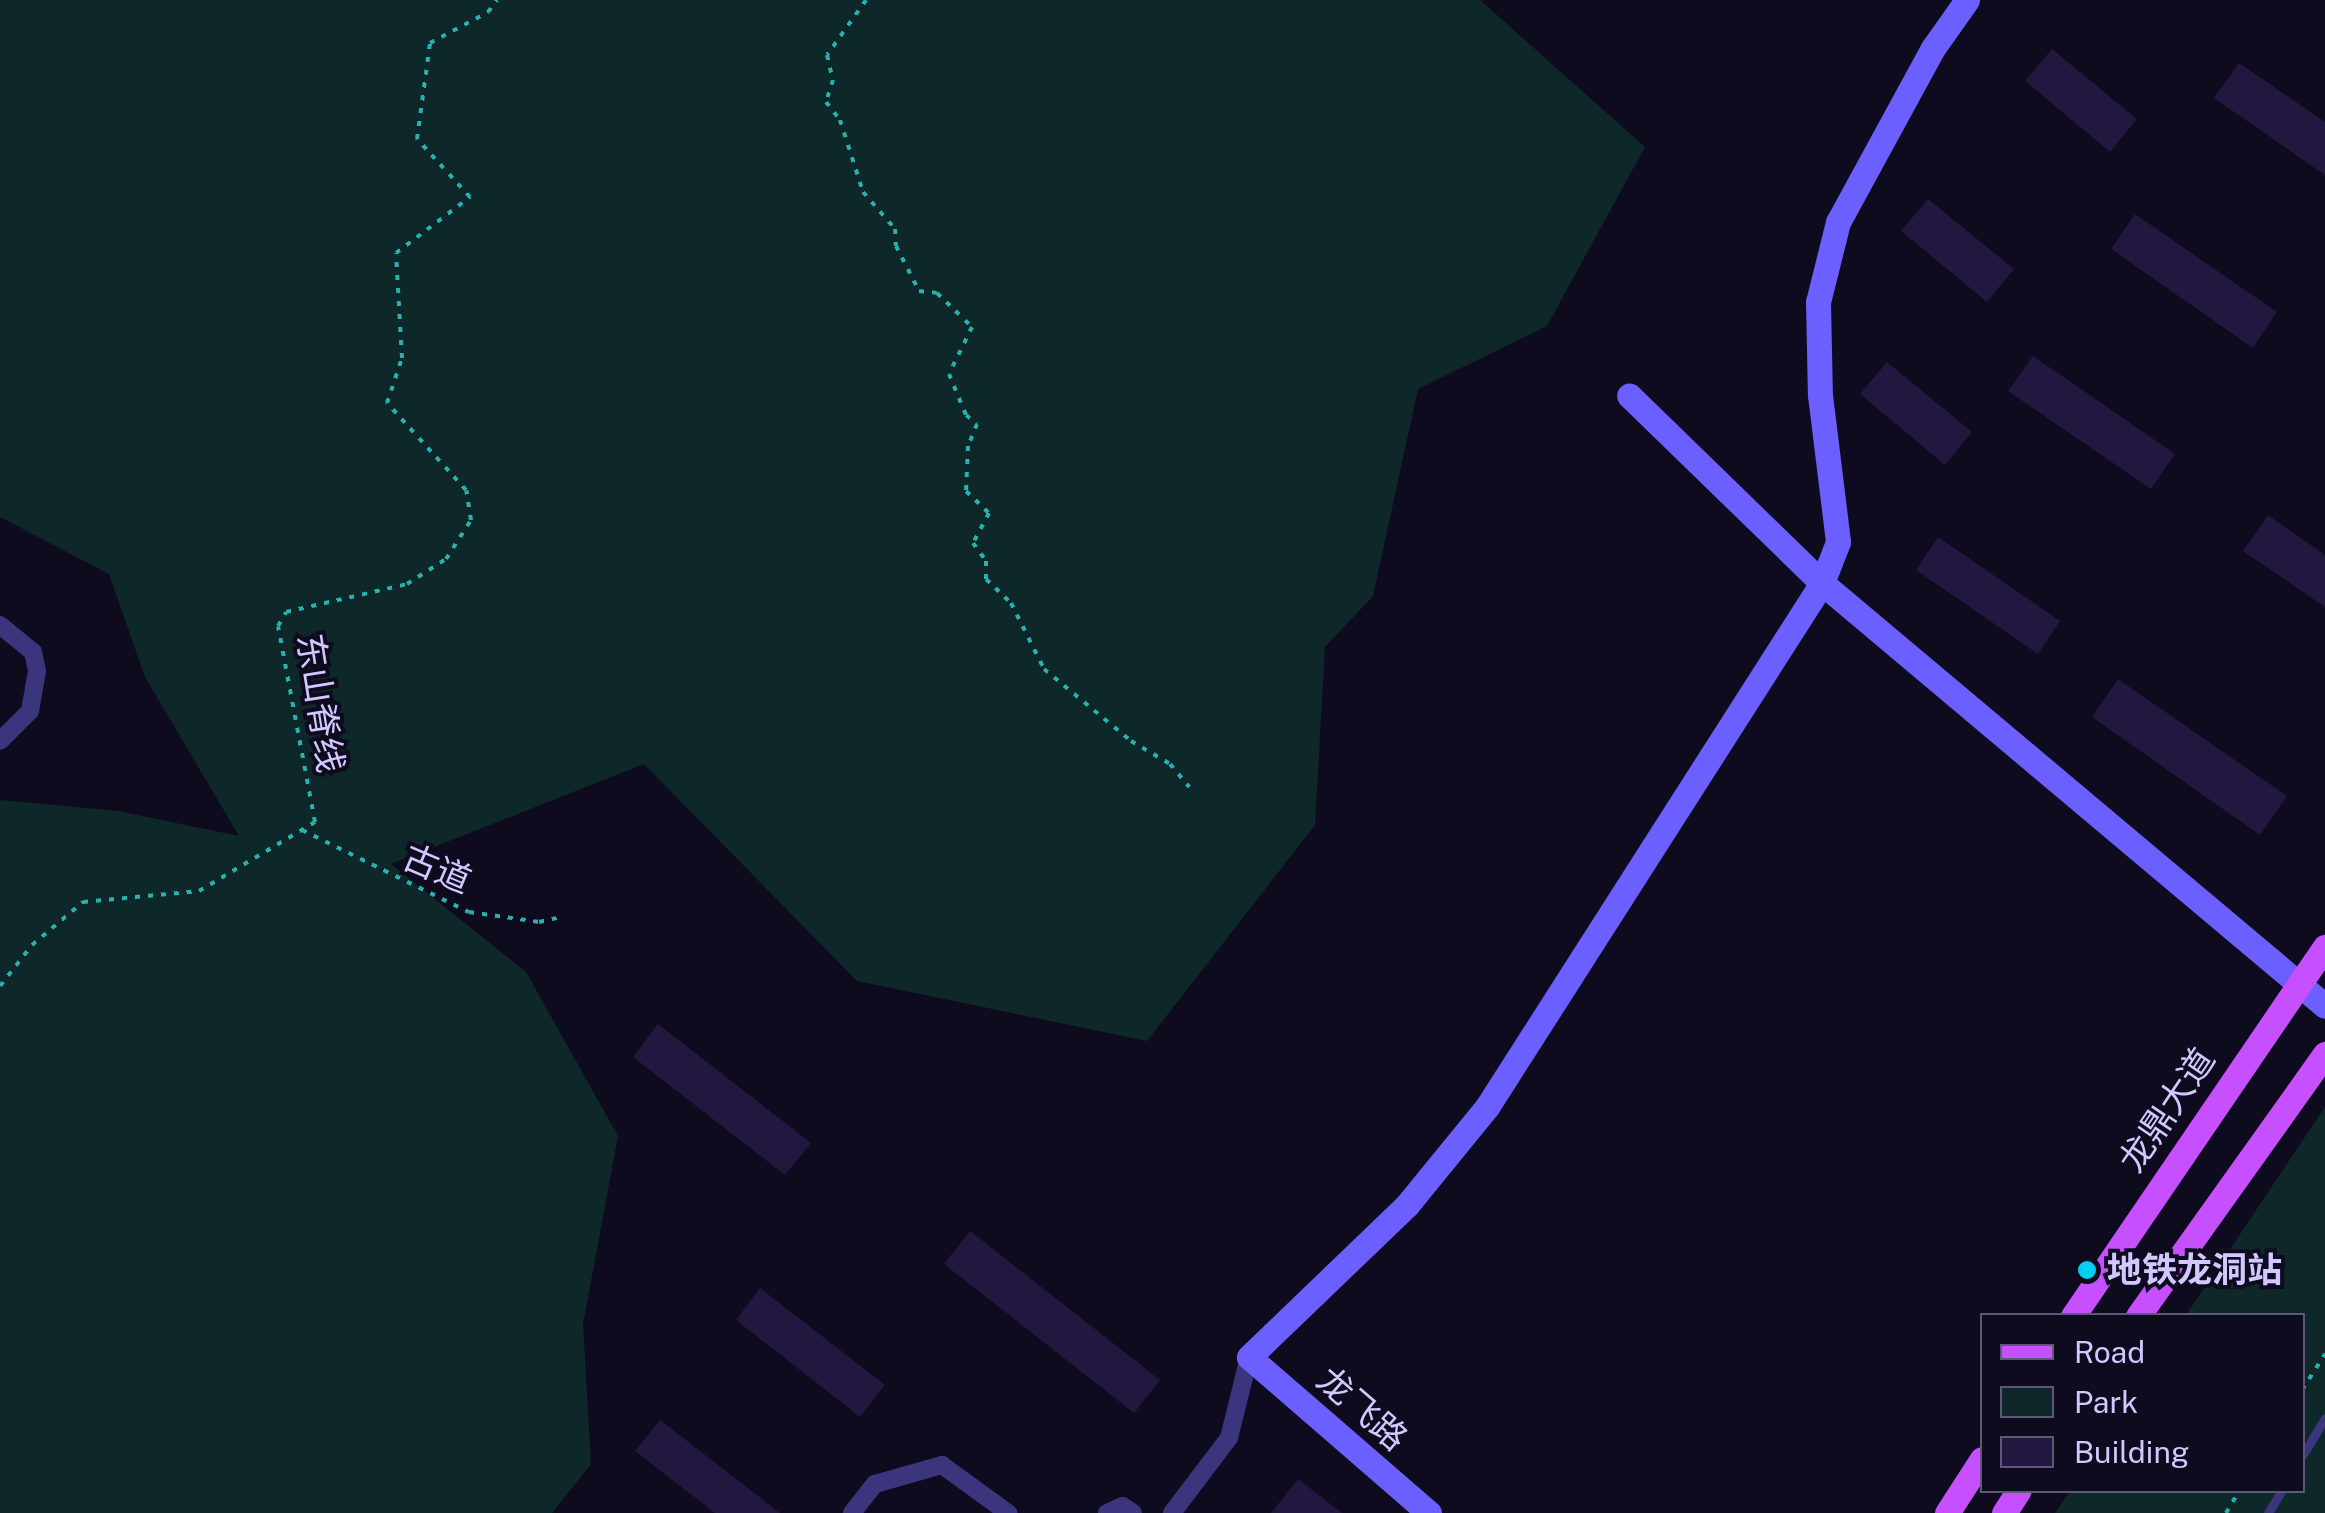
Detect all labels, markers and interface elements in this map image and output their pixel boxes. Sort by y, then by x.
street label: 东山脊线 [288,631,352,775]
street label: 古道 [397,836,477,902]
street label: 龙鼎大道 [2110,1040,2224,1180]
place label: 地铁龙洞站 [2107,1249,2282,1291]
marker: 地铁龙洞站 [2076,1259,2098,1281]
legend [1980,1313,2305,1493]
text: Road [2074,1334,2145,1370]
street label: 龙飞路 [1309,1359,1415,1459]
text: Park [2074,1384,2138,1420]
text: Building [2074,1434,2189,1470]

